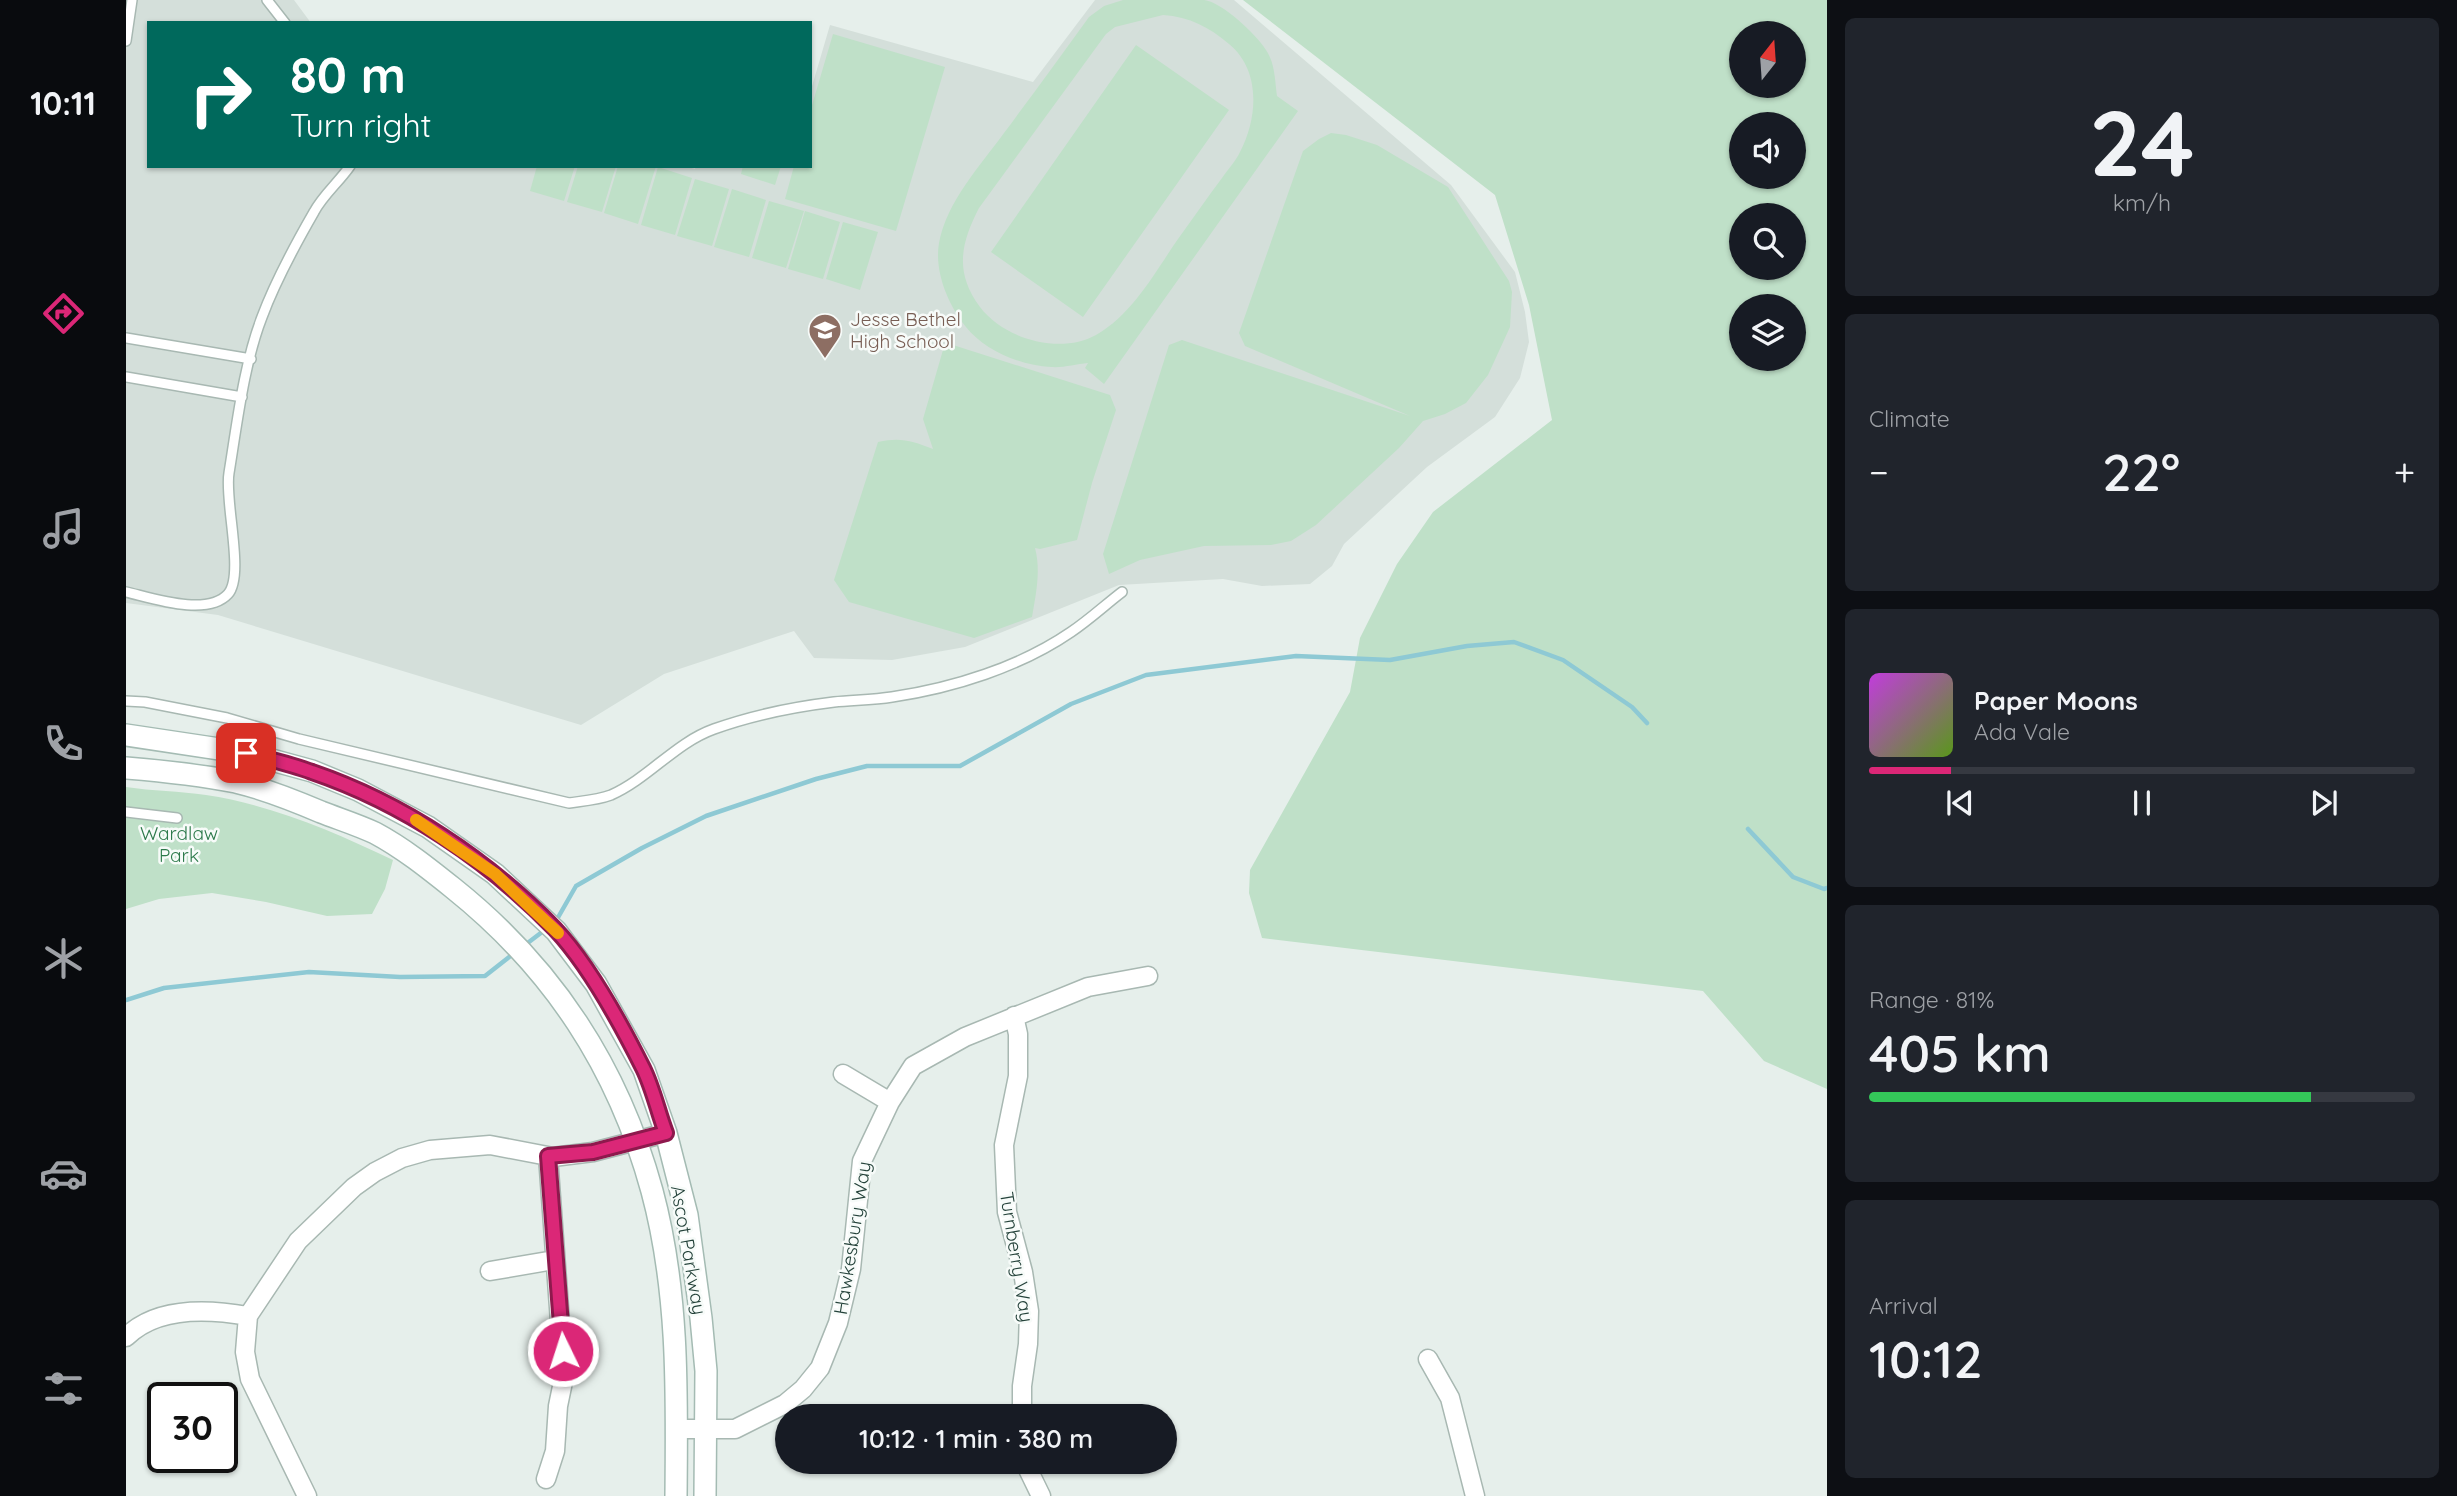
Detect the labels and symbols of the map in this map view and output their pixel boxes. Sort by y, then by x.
north arrow [1729,21,1806,98]
place label: Jesse Bethel High School [850,307,961,353]
school or university icon: Jesse Bethel High School [806,311,844,360]
pin [216,723,276,783]
park label: Wardlaw Park [140,821,218,867]
street label: Hawkesbury Way [828,1160,876,1316]
street label: Ascot Parkway [666,1183,712,1317]
street label: Turnberry Way [995,1190,1039,1324]
position arrow [526,1314,600,1388]
speed limit sign: 30 [147,1382,238,1473]

